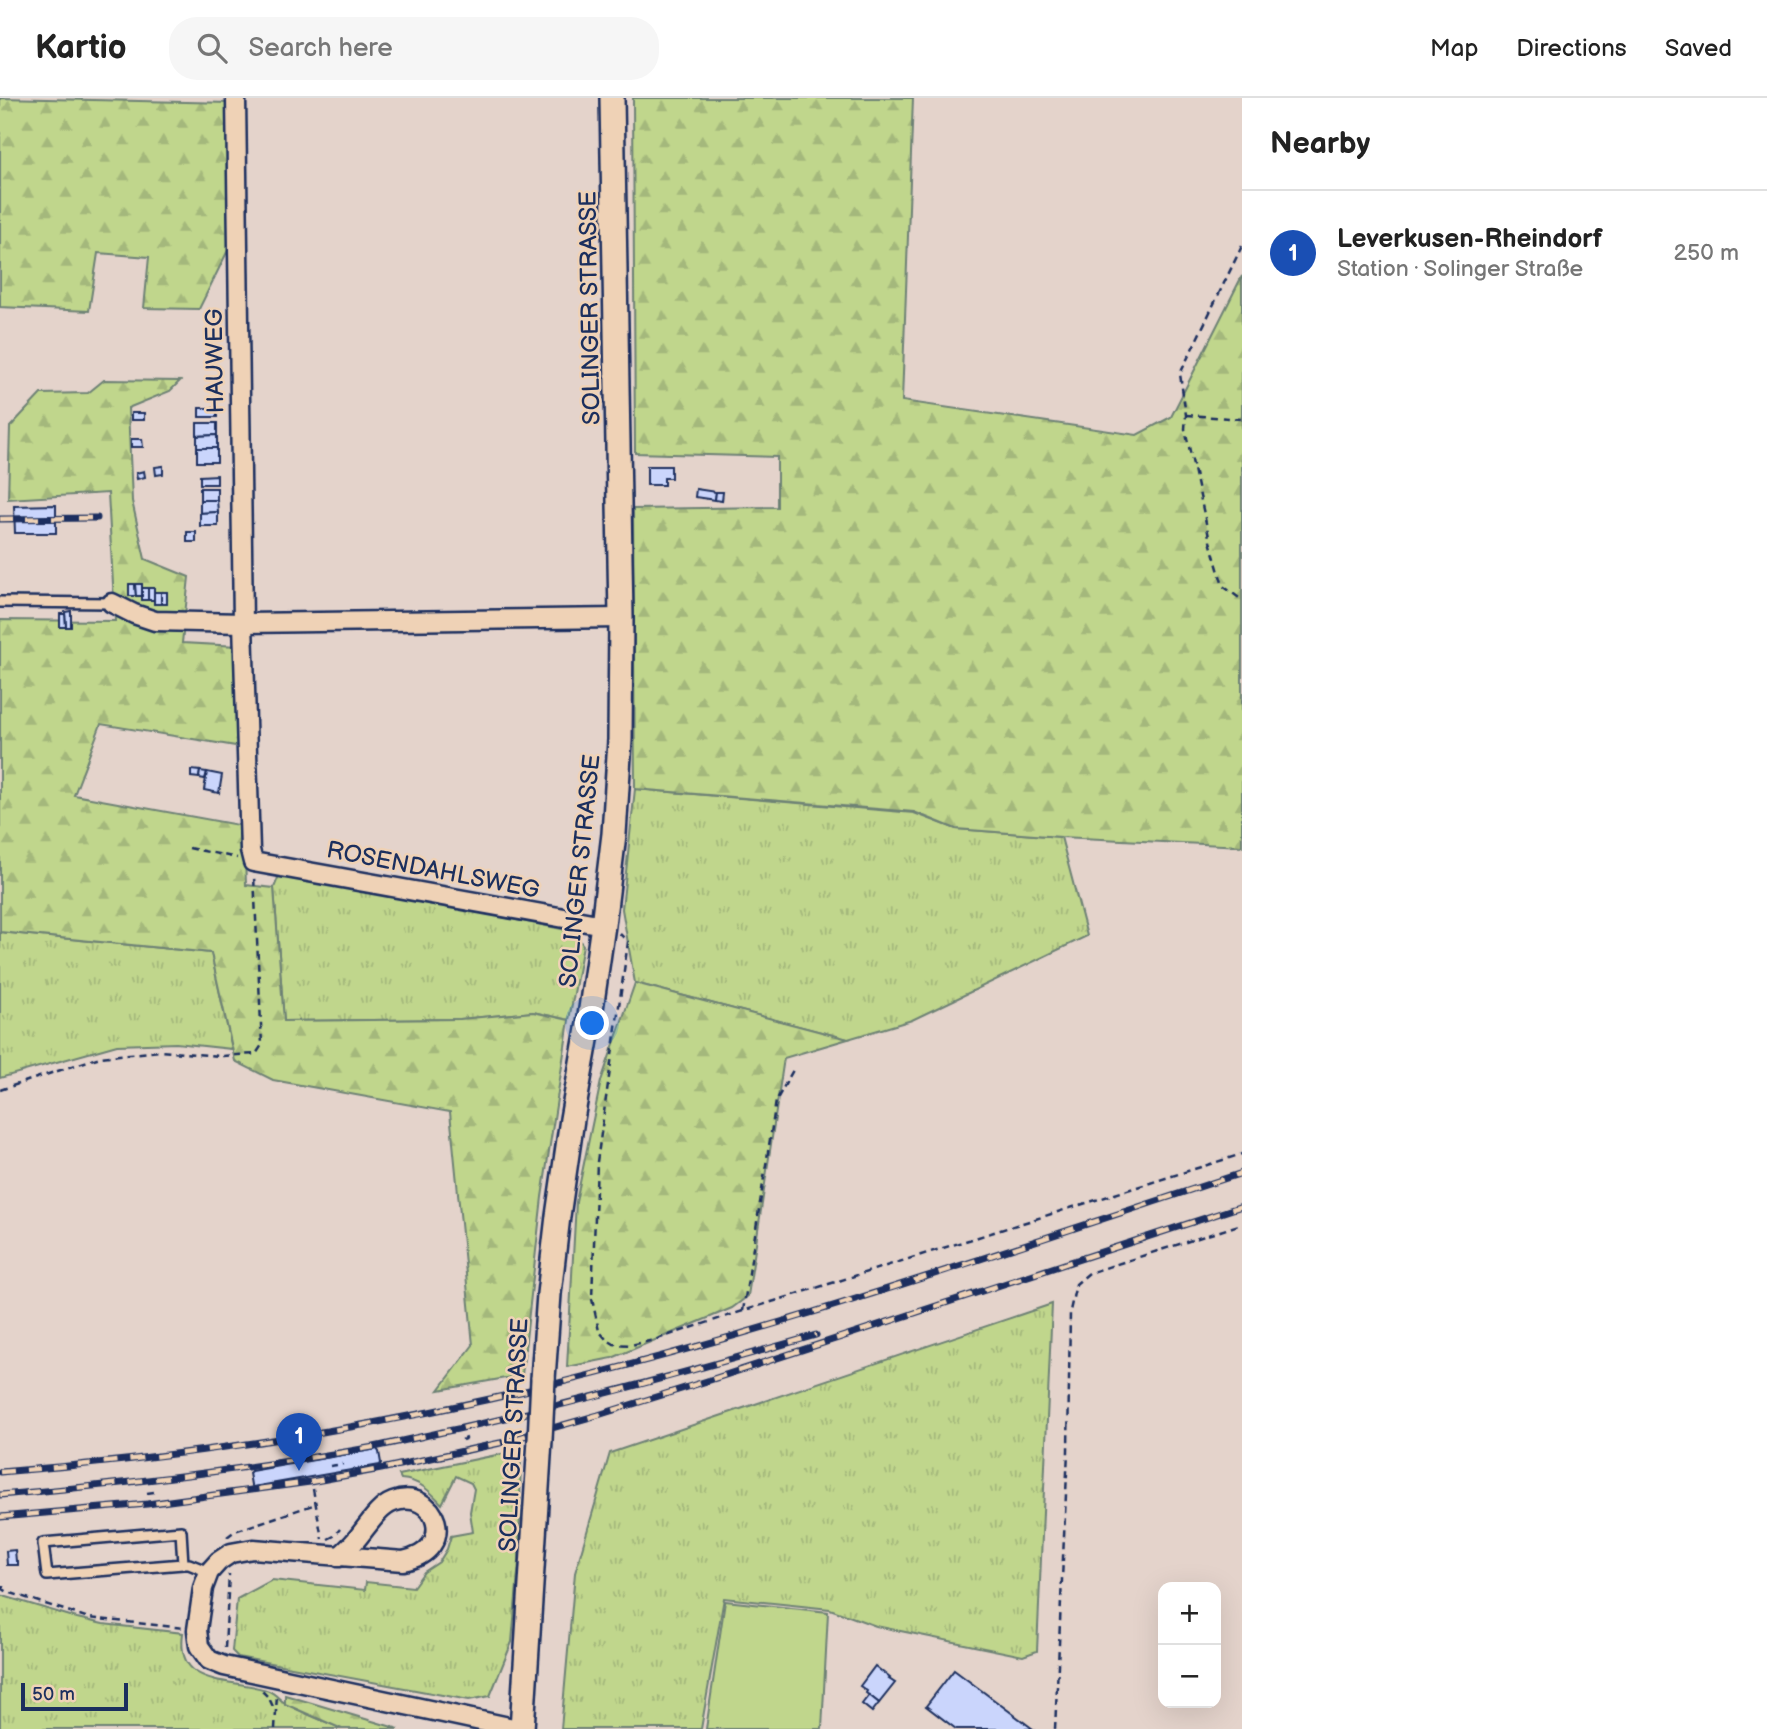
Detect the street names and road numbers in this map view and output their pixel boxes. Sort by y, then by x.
street label: SOLINGER STRASSE [573,191,607,425]
street label: HAUWEG [200,308,230,414]
street label: SOLINGER STRASSE [553,753,607,989]
street label: ROSENDAHLSWEG [324,835,542,905]
street label: SOLINGER STRASSE [493,1317,535,1553]

